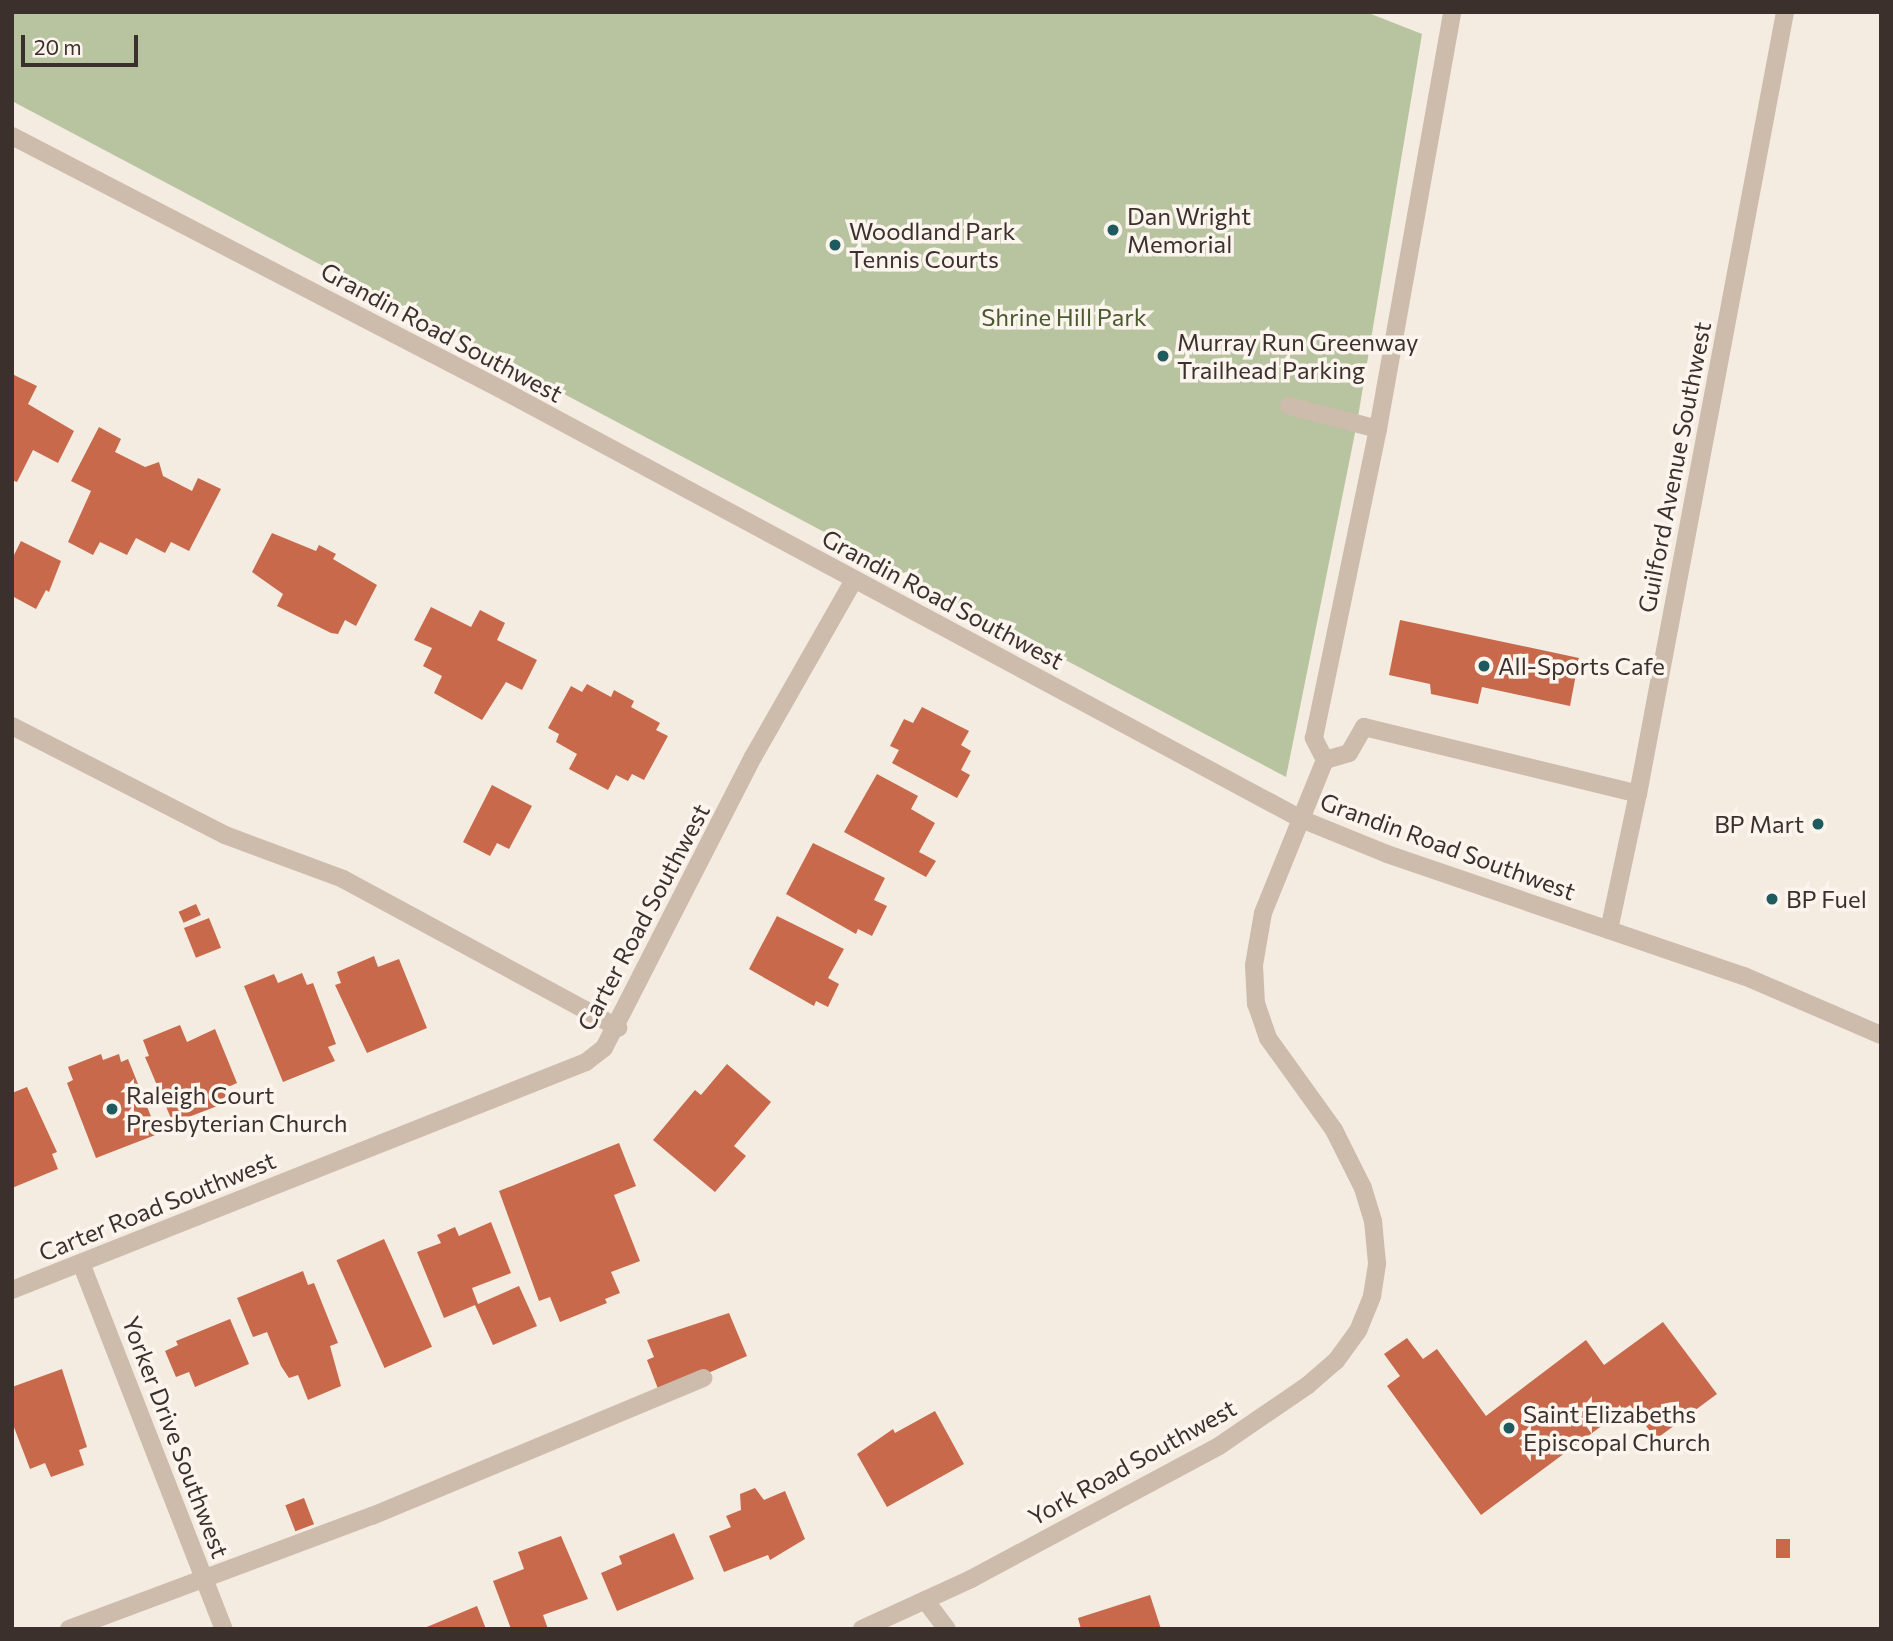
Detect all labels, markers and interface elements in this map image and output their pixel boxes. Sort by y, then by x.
scale bar [24,21,142,65]
text: 20 m [34,34,82,59]
place label: Dan Wright Memorial [1127,202,1251,258]
place label: Woodland Park Tennis Courts [849,217,1015,273]
marker: Dan Wright Memorial [1105,222,1121,238]
marker: Woodland Park Tennis Courts [827,237,843,253]
street label: Grandin Road Southwest [316,256,568,408]
park label: Shrine Hill Park [981,303,1147,331]
street label: Guilford Avenue Southwest [1632,319,1716,615]
place label: Murray Run Greenway Trailhead Parking [1177,328,1418,384]
marker: Murray Run Greenway Trailhead Parking [1155,348,1171,364]
street label: Grandin Road Southwest [817,523,1069,675]
place label: All-Sports Cafe [1498,652,1665,680]
marker: All-Sports Cafe [1476,658,1492,674]
street label: Grandin Road Southwest [1316,786,1580,906]
street label: Carter Road Southwest [571,799,715,1035]
place label: BP Mart [1714,810,1804,838]
marker: BP Mart [1810,816,1826,832]
place label: BP Fuel [1786,885,1867,913]
marker: BP Fuel [1764,891,1780,907]
place label: Raleigh Court Presbyterian Church [126,1081,347,1137]
marker: Raleigh Court Presbyterian Church [104,1101,120,1117]
street label: Carter Road Southwest [34,1145,280,1267]
street label: Yorker Drive Southwest [117,1312,235,1562]
street label: York Road Southwest [1023,1393,1241,1531]
place label: Saint Elizabeths Episcopal Church [1523,1400,1711,1456]
marker: Saint Elizabeths Episcopal Church [1501,1420,1517,1436]

